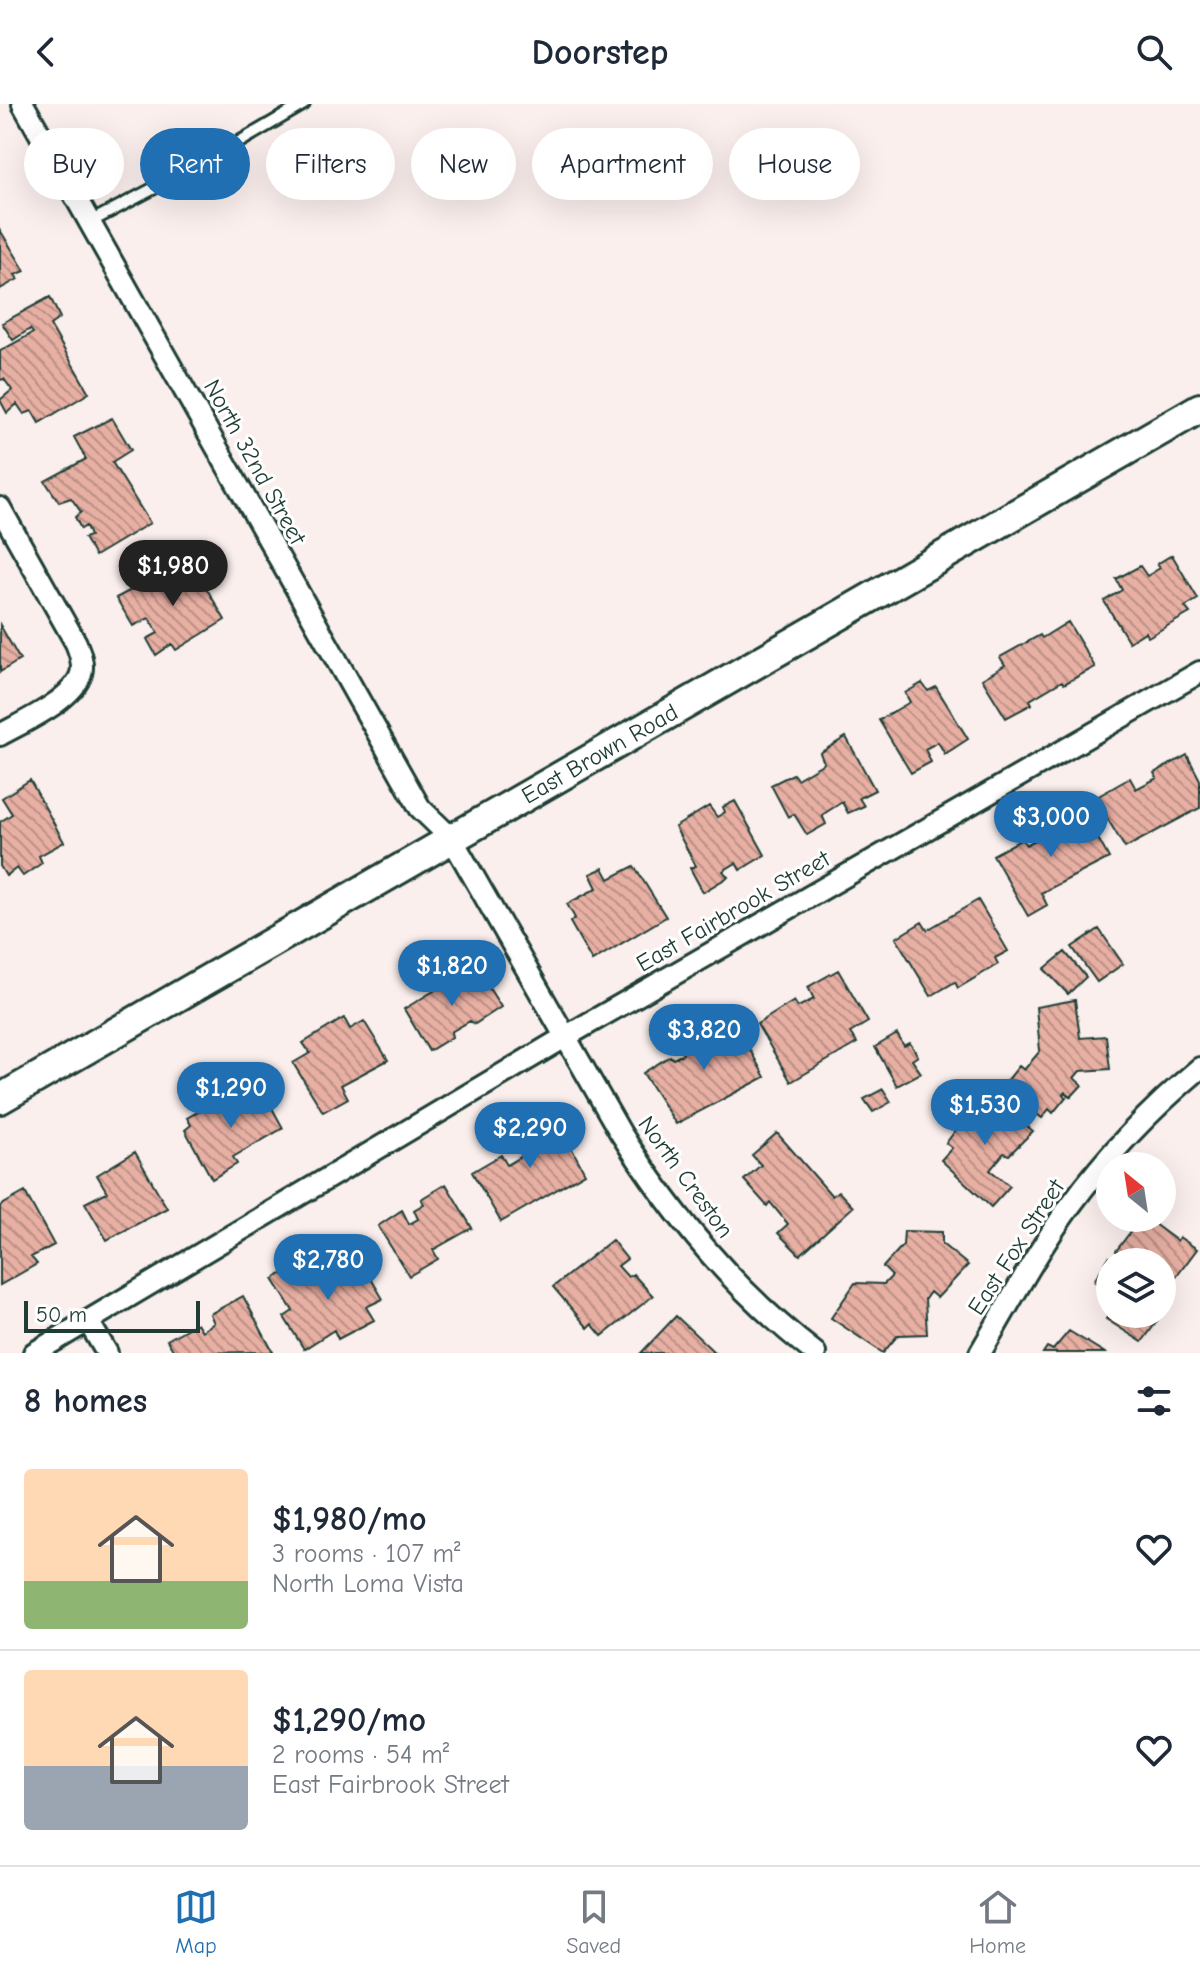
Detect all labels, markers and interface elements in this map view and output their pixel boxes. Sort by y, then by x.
icon: back [24,30,68,74]
icon: search [1132,30,1176,74]
text: Doorstep [532,32,668,73]
chip: Buy [24,128,124,200]
chip: Rent [140,128,250,200]
chip: Filters [266,128,395,200]
chip: New [411,128,516,200]
chip: Apartment [532,128,713,200]
chip: House [729,128,860,200]
street label: North 32nd Street [198,375,313,550]
pin: $1,980 [108,540,238,608]
text: $1,980 [137,551,209,581]
street label: East Brown Road [517,698,683,810]
pin: $3,000 [986,791,1116,859]
text: $3,000 [1012,802,1090,832]
street label: East Fairbrook Street [631,844,836,978]
pin: $1,820 [387,940,517,1008]
text: $1,820 [416,951,488,981]
pin: $3,820 [639,1004,769,1072]
text: $3,820 [667,1015,741,1045]
pin: $1,290 [166,1062,296,1130]
text: $1,290 [195,1073,267,1103]
pin: $1,530 [920,1079,1050,1147]
text: $1,530 [949,1090,1021,1120]
pin: $2,290 [465,1102,595,1170]
street label: North Creston [632,1111,740,1243]
text: $2,290 [493,1113,567,1143]
north arrow [1096,1152,1176,1232]
map controls [1096,1152,1176,1328]
street label: East Fox Street [962,1173,1071,1320]
pin: $2,780 [263,1234,393,1302]
text: $2,780 [292,1245,364,1275]
button: layers [1096,1248,1176,1328]
scale bar [24,1297,200,1333]
text: 50 m [36,1302,87,1328]
icon: filters [1132,1379,1176,1423]
text: 8 homes [24,1381,147,1421]
text: $1,980/mo [272,1499,427,1539]
icon: home [88,1501,184,1597]
icon: heart [1132,1527,1176,1571]
text: 3 rooms · 107 m² [272,1539,461,1569]
text: North Loma Vista [272,1569,464,1599]
text: $1,290/mo [272,1700,426,1740]
icon: home [88,1702,184,1798]
icon: heart [1132,1728,1176,1772]
text: 2 rooms · 54 m² [272,1740,449,1770]
text: East Fairbrook Street [272,1770,509,1800]
tab: Map [174,1885,218,1959]
tab: Saved [566,1885,621,1959]
tab: Home [969,1885,1026,1959]

